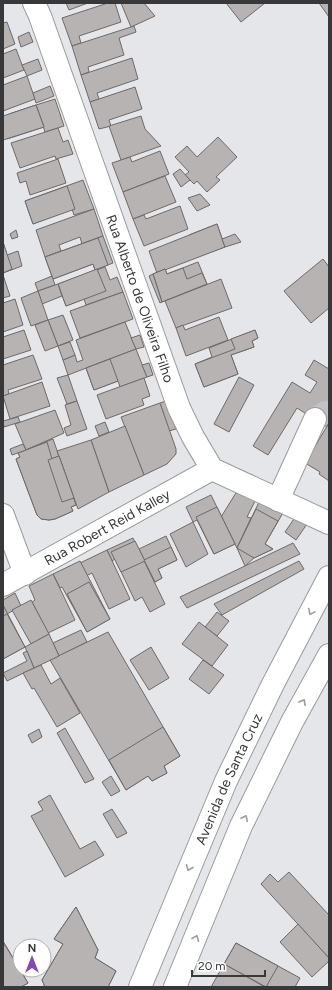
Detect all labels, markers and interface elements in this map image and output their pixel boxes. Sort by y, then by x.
street label: Rua Alberto de Oliveira Filho [102,212,177,385]
street label: Rua Robert Reid Kalley [41,486,174,569]
one-way arrow [308,607,315,615]
one-way arrow [299,699,306,706]
street label: Avenida de Santa Cruz [192,711,266,848]
one-way arrow [240,815,248,822]
one-way arrow [185,864,193,871]
one-way arrow [191,935,199,942]
north arrow [12,938,52,978]
text: N [28,942,36,955]
scale bar [192,952,265,978]
text: 20 m [198,959,226,973]

